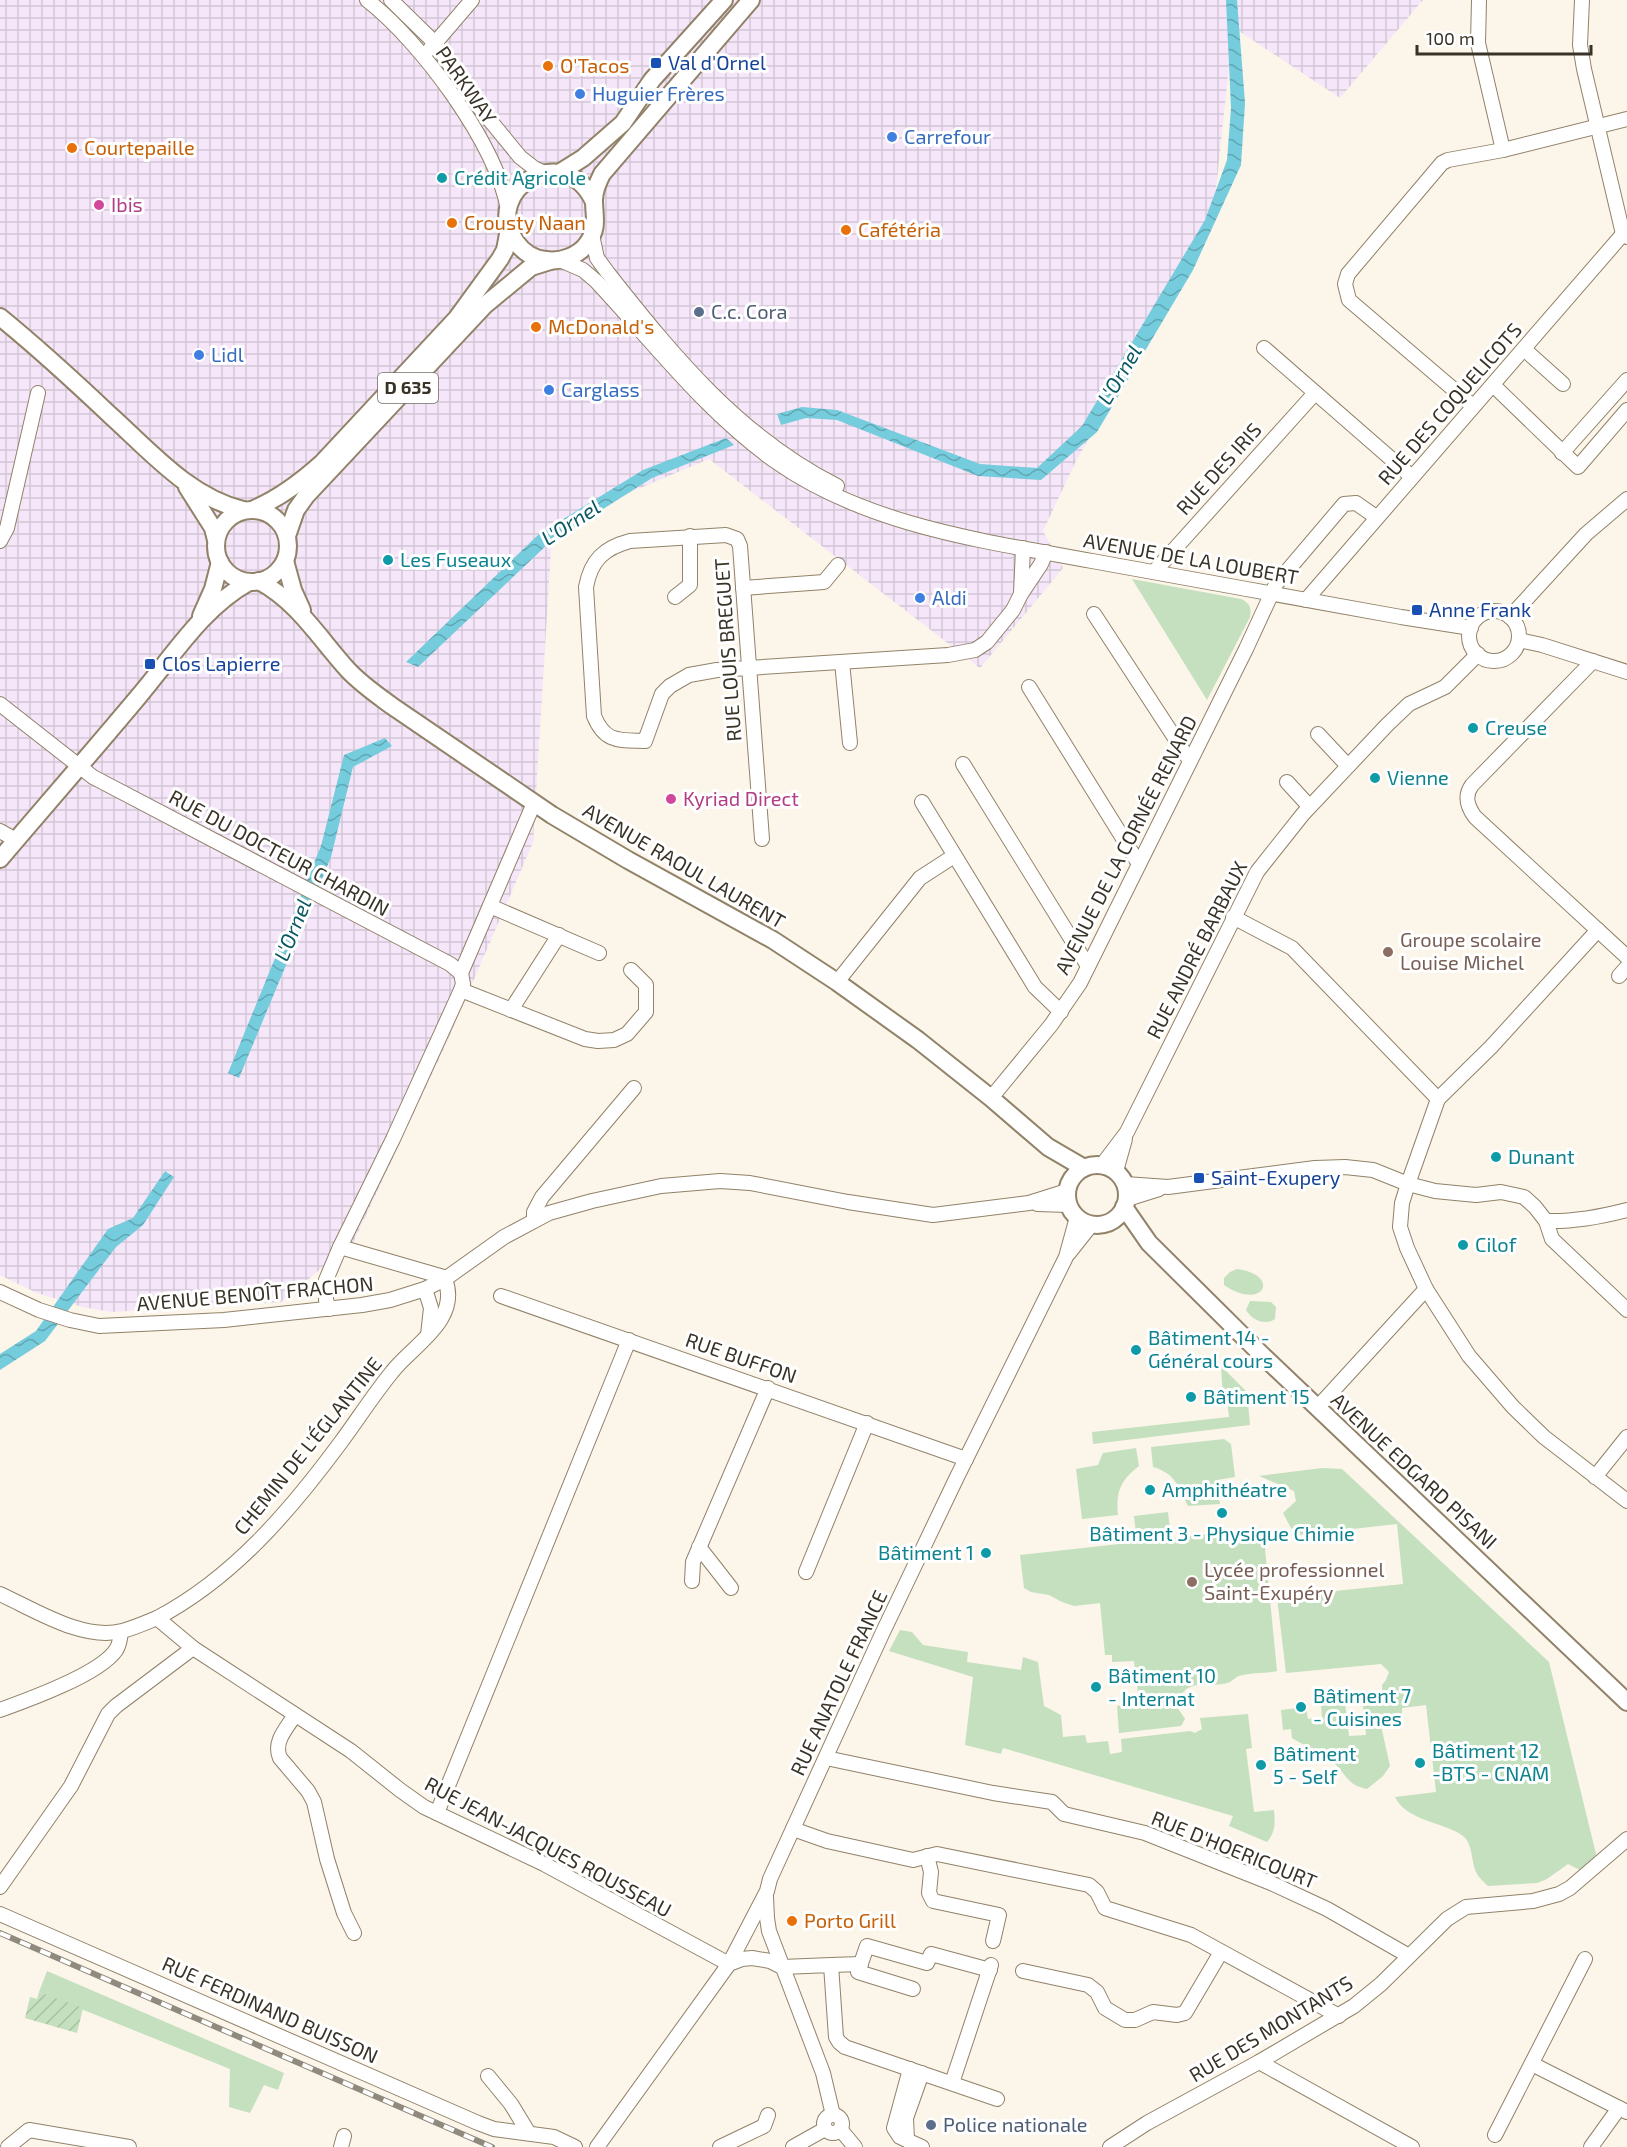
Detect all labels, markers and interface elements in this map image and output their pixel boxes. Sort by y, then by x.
scale bar [1417,18,1591,56]
text: 100 m [1426,27,1475,49]
street label: PARKWAY [431,41,503,128]
place label: Val d'Ornel [668,50,766,74]
place label: O'Tacos [560,53,629,77]
marker: Val d'Ornel [649,56,663,70]
marker: O'Tacos [541,59,555,73]
place label: Huguier Frères [592,81,725,105]
marker: Huguier Frères [573,87,587,101]
place label: Carrefour [904,124,991,148]
marker: Carrefour [885,130,899,144]
place label: Courtepaille [84,135,195,159]
marker: Courtepaille [65,141,79,155]
place label: Crédit Agricole [454,165,586,189]
marker: Crédit Agricole [435,171,449,185]
place label: Ibis [111,192,143,216]
marker: Ibis [92,198,106,212]
place label: Crousty Naan [464,210,586,234]
marker: Crousty Naan [445,216,459,230]
place label: Cafétéria [858,217,941,241]
marker: Cafétéria [839,223,853,237]
place label: C.c. Cora [711,299,788,323]
marker: C.c. Cora [692,305,706,319]
place label: McDonald's [548,314,654,338]
street label: RUE DES COQUELICOTS [1372,318,1526,489]
marker: McDonald's [529,320,543,334]
water label: L'Ornel [1091,340,1146,409]
place label: Lidl [211,342,244,366]
marker: Lidl [192,348,206,362]
road number: D 635 [378,373,438,403]
place label: Carglass [561,377,640,401]
marker: Carglass [542,383,556,397]
street label: RUE DES IRIS [1171,417,1266,519]
water label: L'Ornel [536,494,604,550]
street label: AVENUE DE LA LOUBERT [1082,527,1301,589]
place label: Les Fuseaux [400,547,512,571]
marker: Les Fuseaux [381,553,395,567]
street label: RUE LOUIS BREGUET [709,557,745,742]
place label: Aldi [932,585,967,609]
marker: Aldi [913,591,927,605]
place label: Anne Frank [1429,597,1531,621]
marker: Anne Frank [1410,603,1424,617]
place label: Clos Lapierre [162,651,280,675]
marker: Clos Lapierre [143,657,157,671]
street label: AVENUE DE LA CORNÉE RENARD [1049,711,1201,978]
place label: Creuse [1485,715,1547,739]
marker: Creuse [1466,721,1480,735]
place label: Vienne [1387,765,1449,789]
marker: Vienne [1368,771,1382,785]
street label: RUE DU DOCTEUR CHARDIN [165,784,394,920]
place label: Kyriad Direct [683,786,799,810]
marker: Kyriad Direct [664,792,678,806]
street label: AVENUE RAOUL LAURENT [579,797,790,933]
street label: RUE ANDRÉ BARBAUX [1141,857,1251,1042]
water label: L'Ornel [268,895,315,964]
place label: Groupe scolaire Louise Michel [1400,927,1541,974]
marker: Groupe scolaire Louise Michel [1381,945,1395,959]
place label: Dunant [1508,1144,1575,1168]
marker: Dunant [1489,1150,1503,1164]
place label: Saint-Exupery [1211,1165,1341,1189]
marker: Saint-Exupery [1192,1171,1206,1185]
place label: Cilof [1475,1232,1517,1256]
marker: Cilof [1456,1238,1470,1252]
street label: AVENUE BENOÎT FRACHON [135,1271,374,1315]
place label: Bâtiment 14 - Général cours [1148,1325,1273,1372]
street label: RUE BUFFON [683,1327,800,1387]
marker: Bâtiment 14 - Général cours [1129,1343,1143,1357]
street label: CHEMIN DE L'ÉGLANTINE [228,1352,386,1539]
place label: Bâtiment 15 [1203,1384,1310,1408]
street label: AVENUE EDGARD PISANI [1327,1387,1503,1553]
marker: Bâtiment 15 [1184,1390,1198,1404]
place label: Amphithéatre [1162,1477,1287,1501]
marker: Amphithéatre [1143,1483,1157,1497]
marker: Bâtiment 3 - Physique Chimie [1215,1506,1229,1520]
place label: Bâtiment 3 - Physique Chimie [1089,1521,1355,1545]
place label: Bâtiment 1 [878,1540,974,1564]
marker: Bâtiment 1 [979,1546,993,1560]
place label: Lycée professionnel Saint-Exupéry [1204,1557,1384,1604]
marker: Lycée professionnel Saint-Exupéry [1185,1575,1199,1589]
street label: RUE ANATOLE FRANCE [785,1586,892,1779]
place label: Bâtiment 10 - Internat [1108,1663,1216,1710]
marker: Bâtiment 10 - Internat [1089,1680,1103,1694]
place label: Bâtiment 7 - Cuisines [1313,1683,1411,1730]
marker: Bâtiment 7 - Cuisines [1294,1700,1308,1714]
place label: Bâtiment 12 -BTS - CNAM [1432,1738,1549,1785]
place label: Bâtiment 5 - Self [1273,1741,1357,1788]
marker: Bâtiment 12 -BTS - CNAM [1413,1756,1427,1770]
marker: Bâtiment 5 - Self [1254,1758,1268,1772]
street label: RUE JEAN-JACQUES ROUSSEAU [421,1771,676,1921]
street label: RUE D'HOERICOURT [1148,1805,1321,1893]
place label: Porto Grill [804,1908,896,1932]
marker: Porto Grill [785,1914,799,1928]
street label: RUE FERDINAND BUISSON [159,1951,382,2068]
street label: RUE DES MONTANTS [1184,1970,1357,2086]
place label: Police nationale [943,2112,1088,2136]
marker: Police nationale [924,2118,938,2132]

